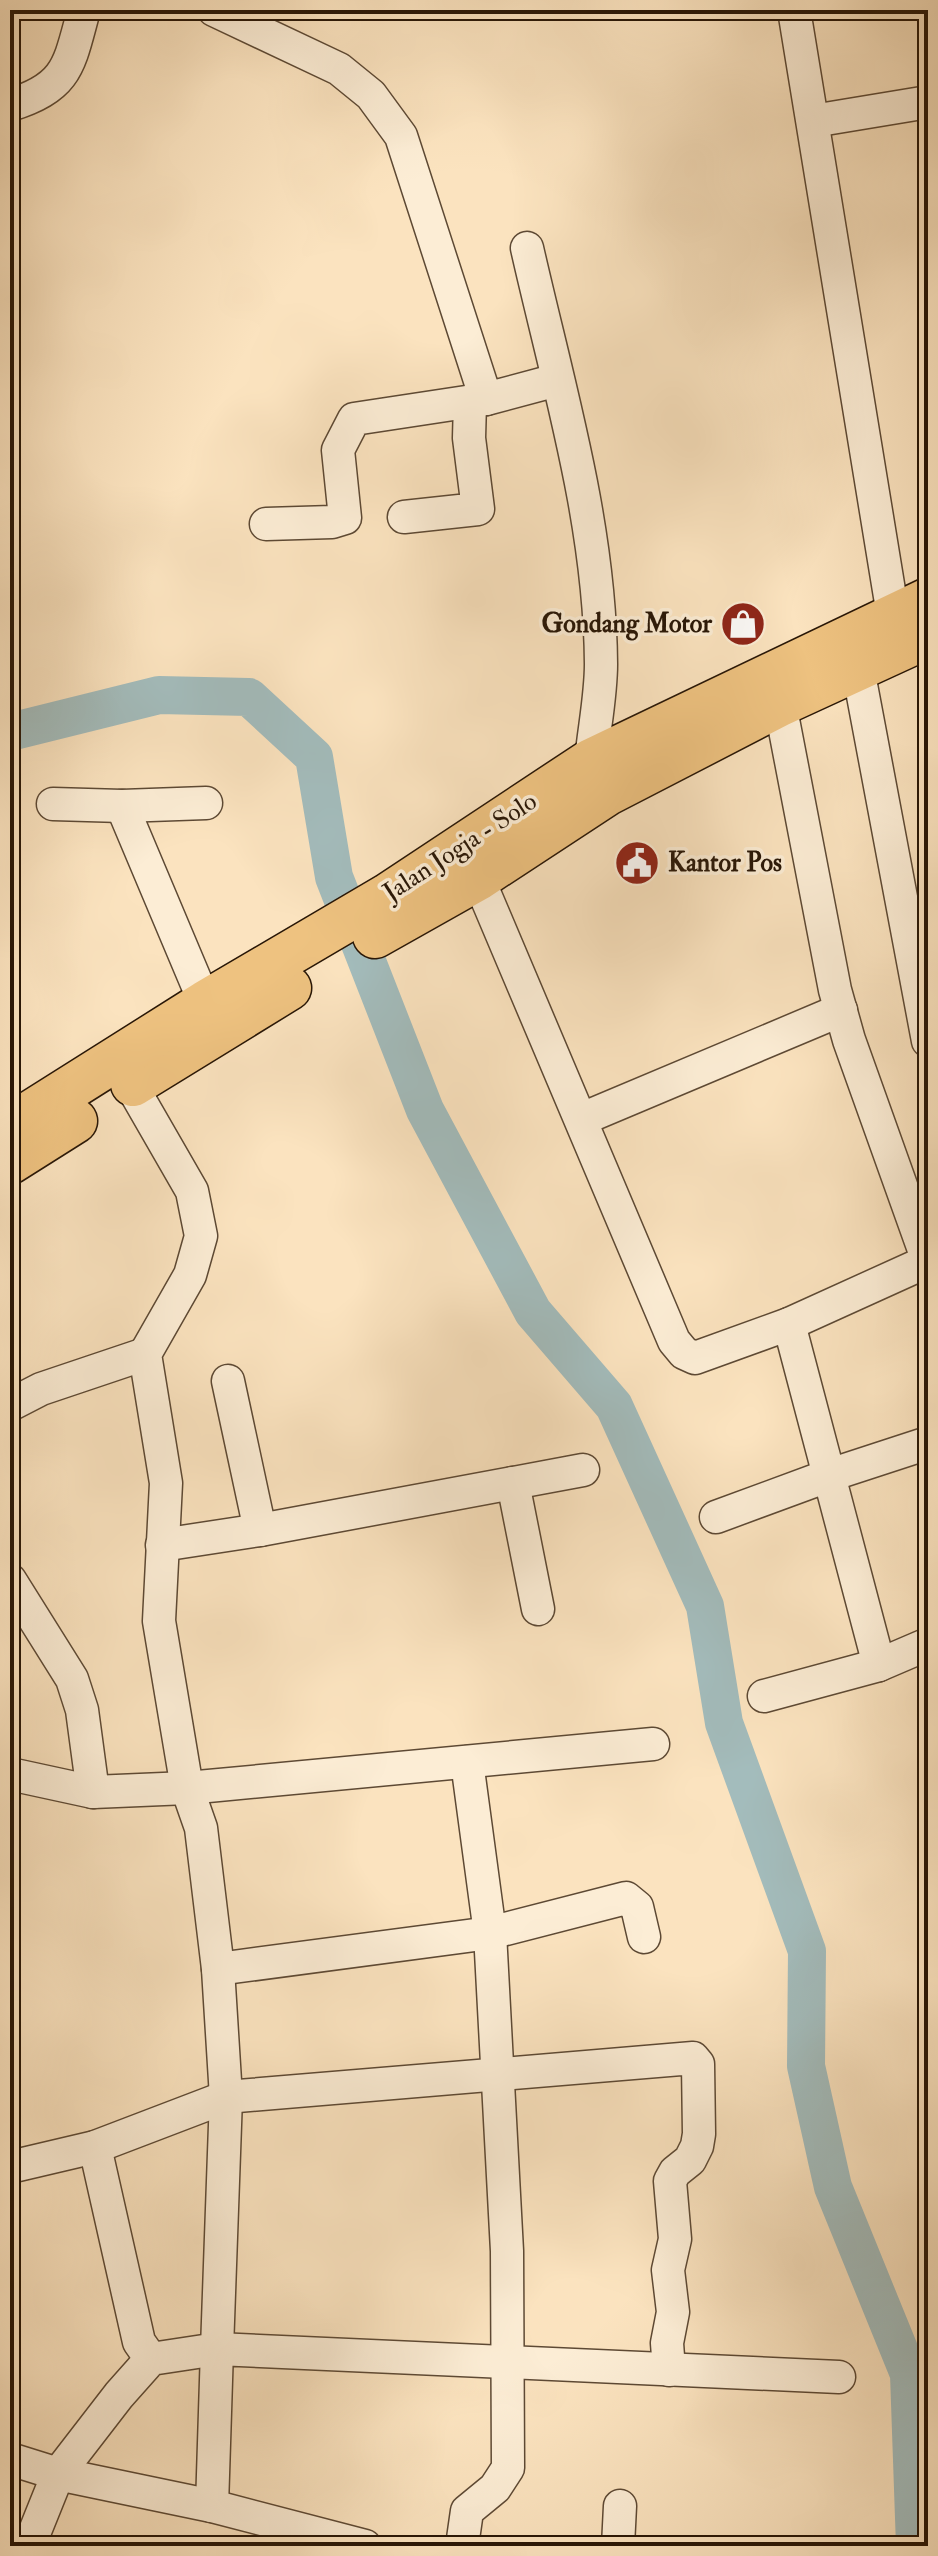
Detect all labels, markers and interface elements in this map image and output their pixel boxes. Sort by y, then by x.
shop icon: Gondang Motor [719,600,767,648]
place label: Gondang Motor [541,608,712,641]
street label: Jalan Jogja - Solo [376,785,543,909]
public building icon: Kantor Pos [613,839,661,887]
place label: Kantor Pos [668,847,782,879]

